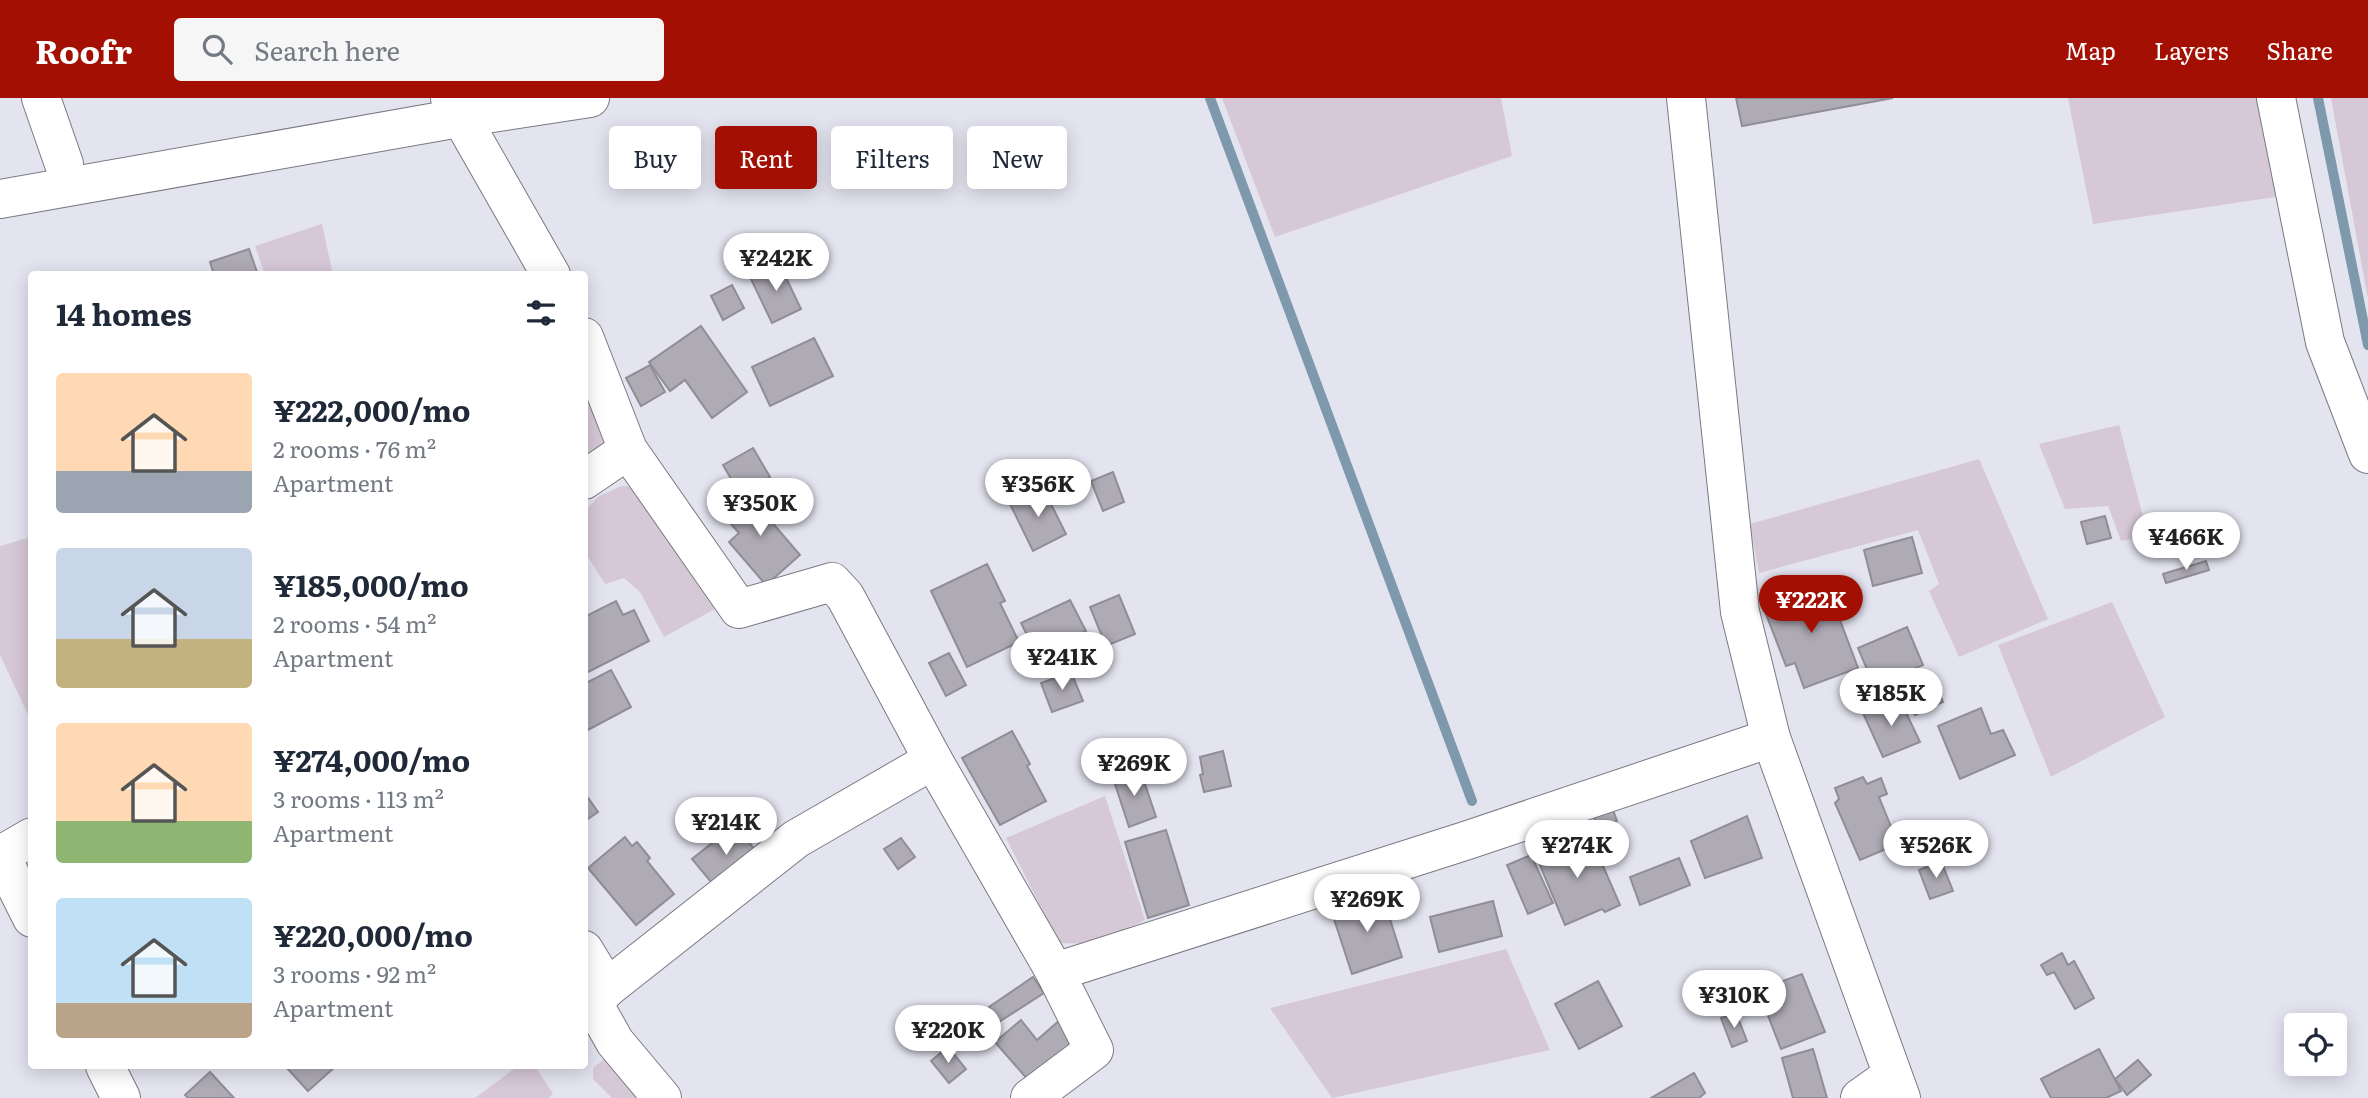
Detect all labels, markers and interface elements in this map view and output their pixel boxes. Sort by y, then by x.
search box [174,18,664,81]
text: Roofr [35,25,132,74]
icon: search [198,30,236,68]
text: Search here [254,30,400,69]
text: Map [2065,32,2116,67]
text: Layers [2154,32,2228,67]
text: Share [2266,32,2333,67]
chip: Buy [609,126,701,189]
chip: Rent [715,126,817,189]
chip: Filters [831,126,953,189]
chip: New [967,126,1067,189]
pin: ¥242K [727,234,825,293]
text: ¥242K [739,239,813,273]
text: 14 homes [56,291,192,335]
icon: filters [522,294,560,332]
text: ¥222,000/mo [273,387,471,431]
icon: home [112,401,196,485]
text: 2 rooms · 76 m² [273,431,436,465]
pin: ¥356K [989,460,1087,519]
text: Apartment [273,465,393,499]
text: ¥356K [1001,465,1075,499]
pin: ¥350K [711,478,809,538]
text: ¥350K [723,484,797,518]
pin: ¥466K [2137,512,2235,572]
text: ¥466K [2148,518,2224,552]
text: ¥185,000/mo [273,562,469,606]
pin: ¥222K [1762,575,1860,635]
icon: home [112,576,196,660]
text: ¥222K [1775,581,1847,615]
text: 2 rooms · 54 m² [273,606,436,640]
pin: ¥241K [1013,632,1111,692]
text: ¥241K [1027,638,1097,672]
text: Apartment [273,640,393,674]
pin: ¥185K [1842,668,1940,728]
text: ¥185K [1856,674,1926,708]
text: ¥274,000/mo [273,737,470,781]
pin: ¥269K [1085,738,1183,798]
text: ¥269K [1097,744,1171,778]
icon: home [112,751,196,835]
text: 3 rooms · 113 m² [273,781,444,815]
pin: ¥214K [677,798,775,857]
text: ¥214K [691,803,761,837]
text: Apartment [273,815,393,849]
pin: ¥274K [1528,820,1626,880]
pin: ¥526K [1887,820,1985,880]
text: ¥274K [1541,826,1613,860]
text: ¥526K [1899,826,1973,860]
pin: ¥269K [1318,874,1416,934]
text: ¥269K [1330,880,1404,914]
text: ¥220,000/mo [273,912,473,956]
icon: home [112,926,196,1010]
text: 3 rooms · 92 m² [273,956,436,990]
pin: ¥310K [1685,970,1783,1030]
text: ¥310K [1698,976,1770,1010]
text: Apartment [273,990,393,1024]
pin: ¥220K [899,1006,997,1065]
text: ¥220K [911,1011,985,1045]
map controls [2284,1013,2347,1076]
button: locate [2284,1013,2347,1076]

